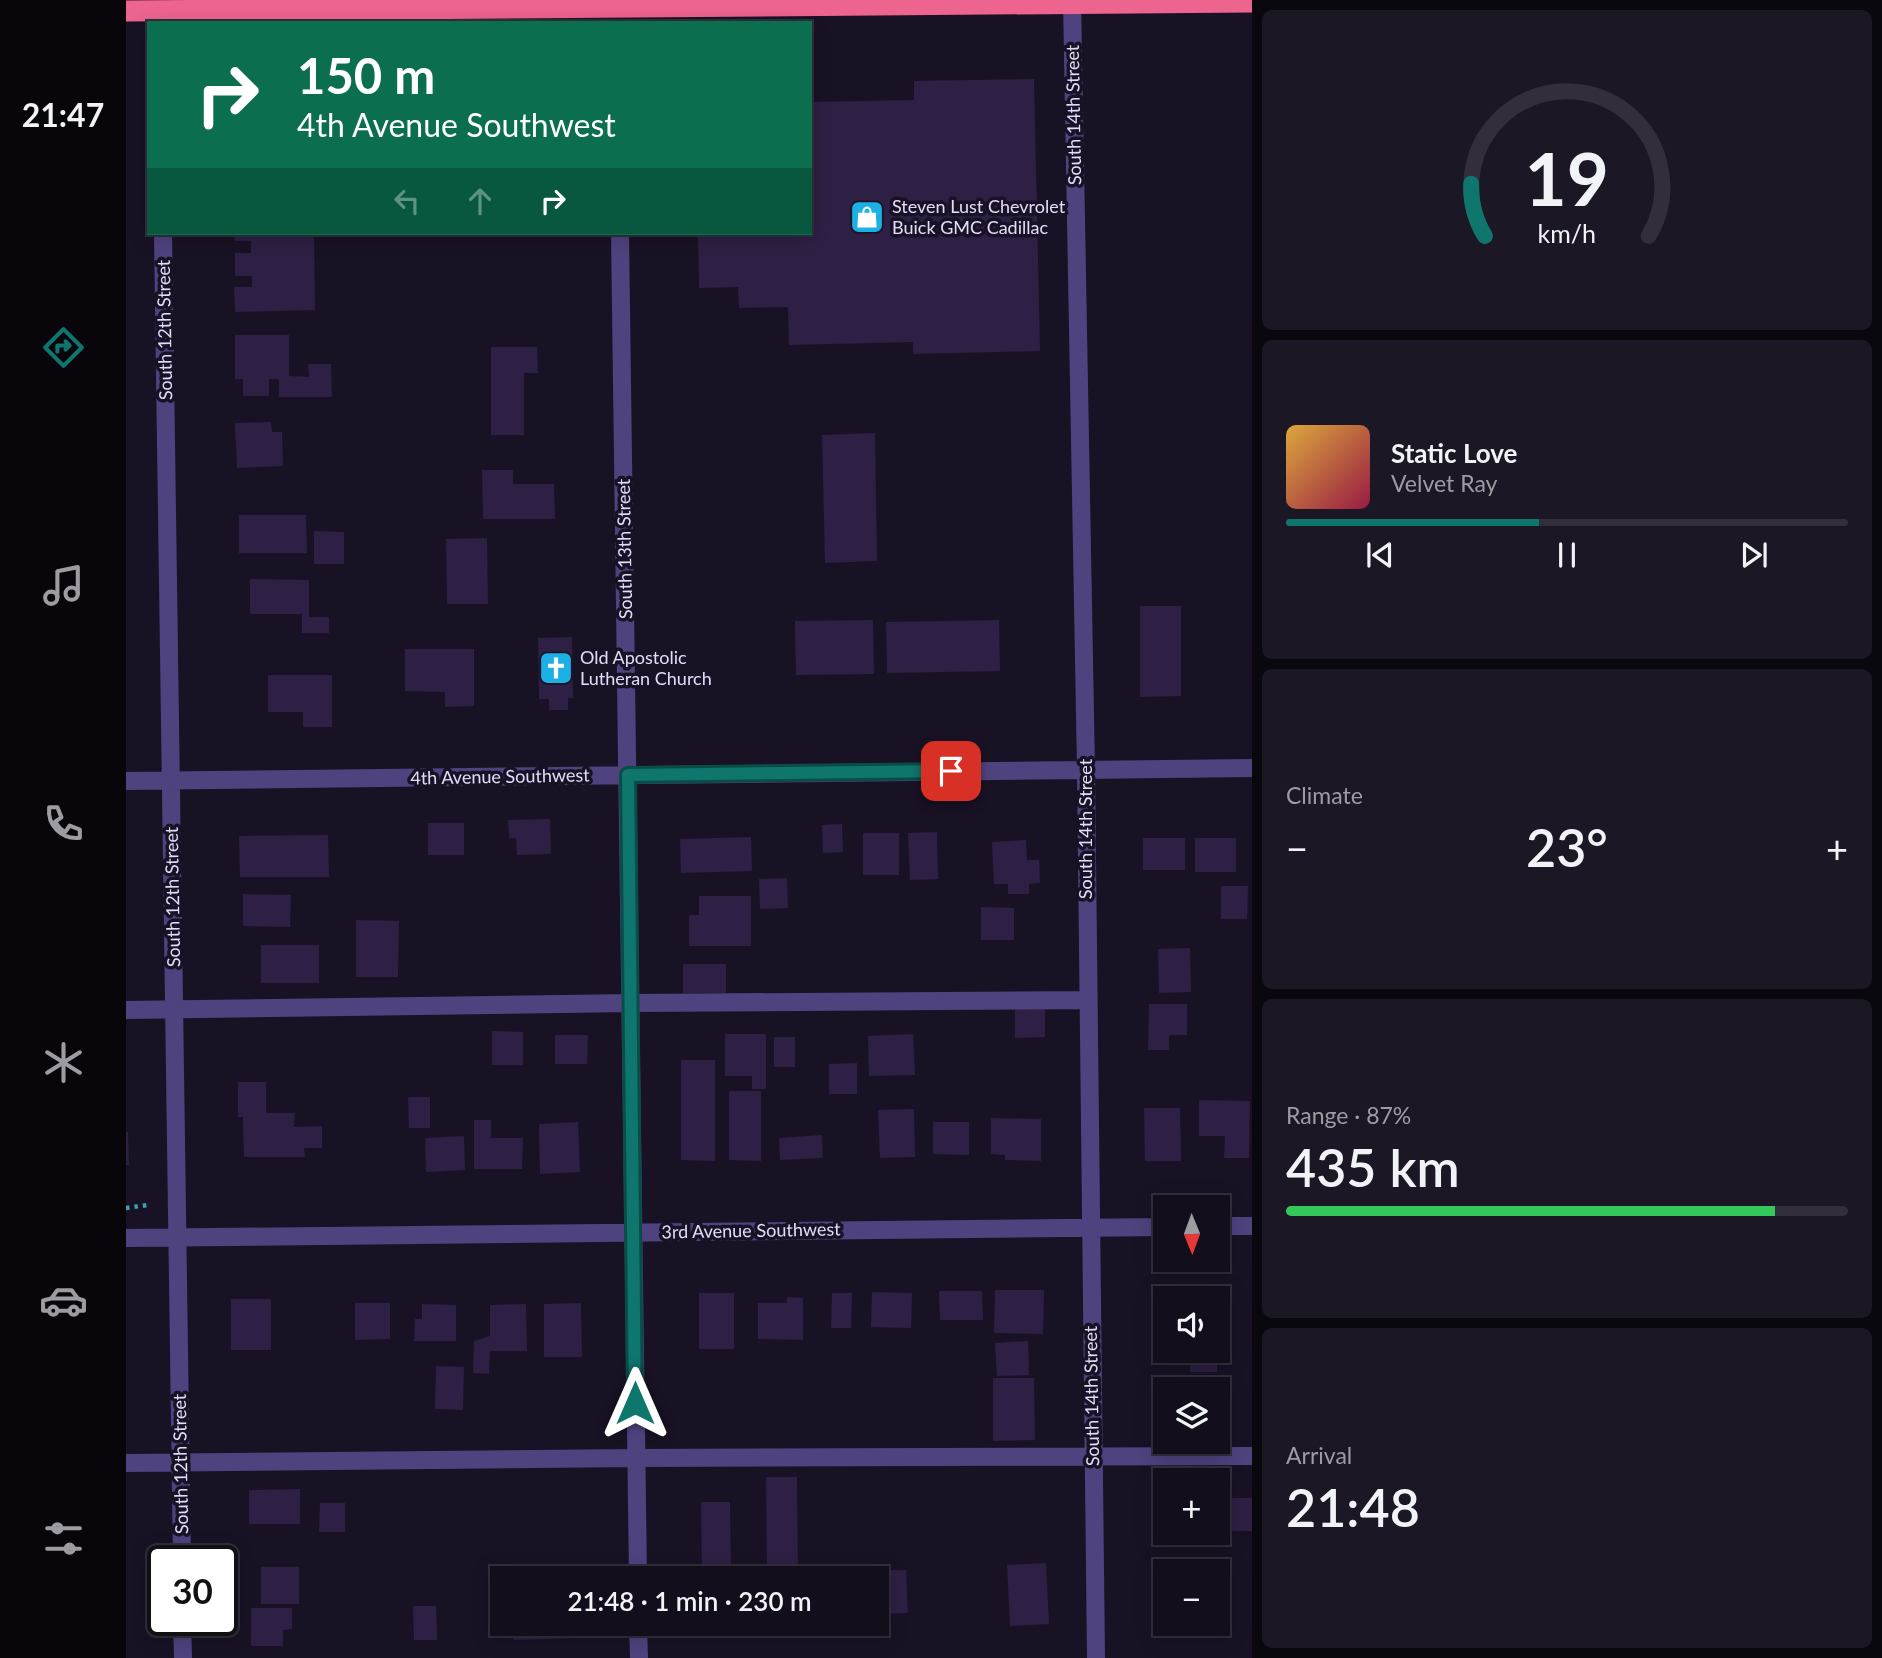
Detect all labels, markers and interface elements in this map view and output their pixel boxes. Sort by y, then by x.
street label: South 14th Street [1061,44,1085,185]
text: 150 m [297,46,435,104]
icon: right [182,49,273,140]
text: 21:47 [22,95,104,134]
text: 4th Avenue Southwest [297,105,616,144]
text: 19 [1525,134,1609,222]
icon: left [388,182,426,220]
icon: ahead [461,182,499,220]
icon: right [534,182,572,220]
place label: Steven Lust Chevrolet Buick GMC Cadillac [892,195,1066,238]
shop icon: Steven Lust Chevrolet Buick GMC Cadillac [848,198,886,236]
text: km/h [1538,218,1596,248]
street label: South 12th Street [152,259,176,400]
icon: directions [39,323,88,372]
text: Static Love [1391,437,1518,469]
text: Velvet Ray [1391,469,1497,497]
street label: South 13th Street [612,478,636,619]
icon: previous [1361,536,1399,574]
icon: pause [1548,536,1586,574]
icon: next [1735,536,1773,574]
icon: music [39,561,88,610]
place label: Old Apostolic Lutheran Church [580,646,712,689]
church icon: Old Apostolic Lutheran Church [537,649,575,687]
pin [921,741,981,801]
icon: arrive [932,752,970,790]
street label: South 14th Street [1074,758,1096,899]
street label: 4th Avenue Southwest [410,763,590,789]
text: Climate [1286,781,1363,809]
icon: phone [39,799,88,848]
text: 23° [1526,816,1608,878]
text: − [1286,825,1308,871]
text: + [1826,825,1848,871]
street label: South 12th Street [160,826,184,967]
icon: climate [39,1038,88,1087]
text: Range · 87% [1286,1101,1411,1129]
text: 435 km [1286,1136,1460,1198]
north arrow [1153,1195,1230,1272]
map controls [1153,1195,1230,1636]
street label: 3rd Avenue Southwest [661,1217,841,1243]
icon: car [39,1276,88,1325]
button: sound [1153,1286,1230,1363]
street label: South 14th Street [1079,1325,1103,1466]
position arrow [598,1366,672,1440]
button: layers [1153,1377,1230,1454]
street label: South 12th Street [168,1393,192,1534]
text: Arrival [1286,1441,1352,1469]
button: + [1153,1468,1230,1545]
text: 21:48 [1286,1476,1420,1538]
icon: filters [39,1514,88,1563]
speed limit sign: 30 [147,1545,238,1636]
button: − [1153,1559,1230,1636]
text: 21:48 · 1 min · 230 m [567,1585,812,1617]

